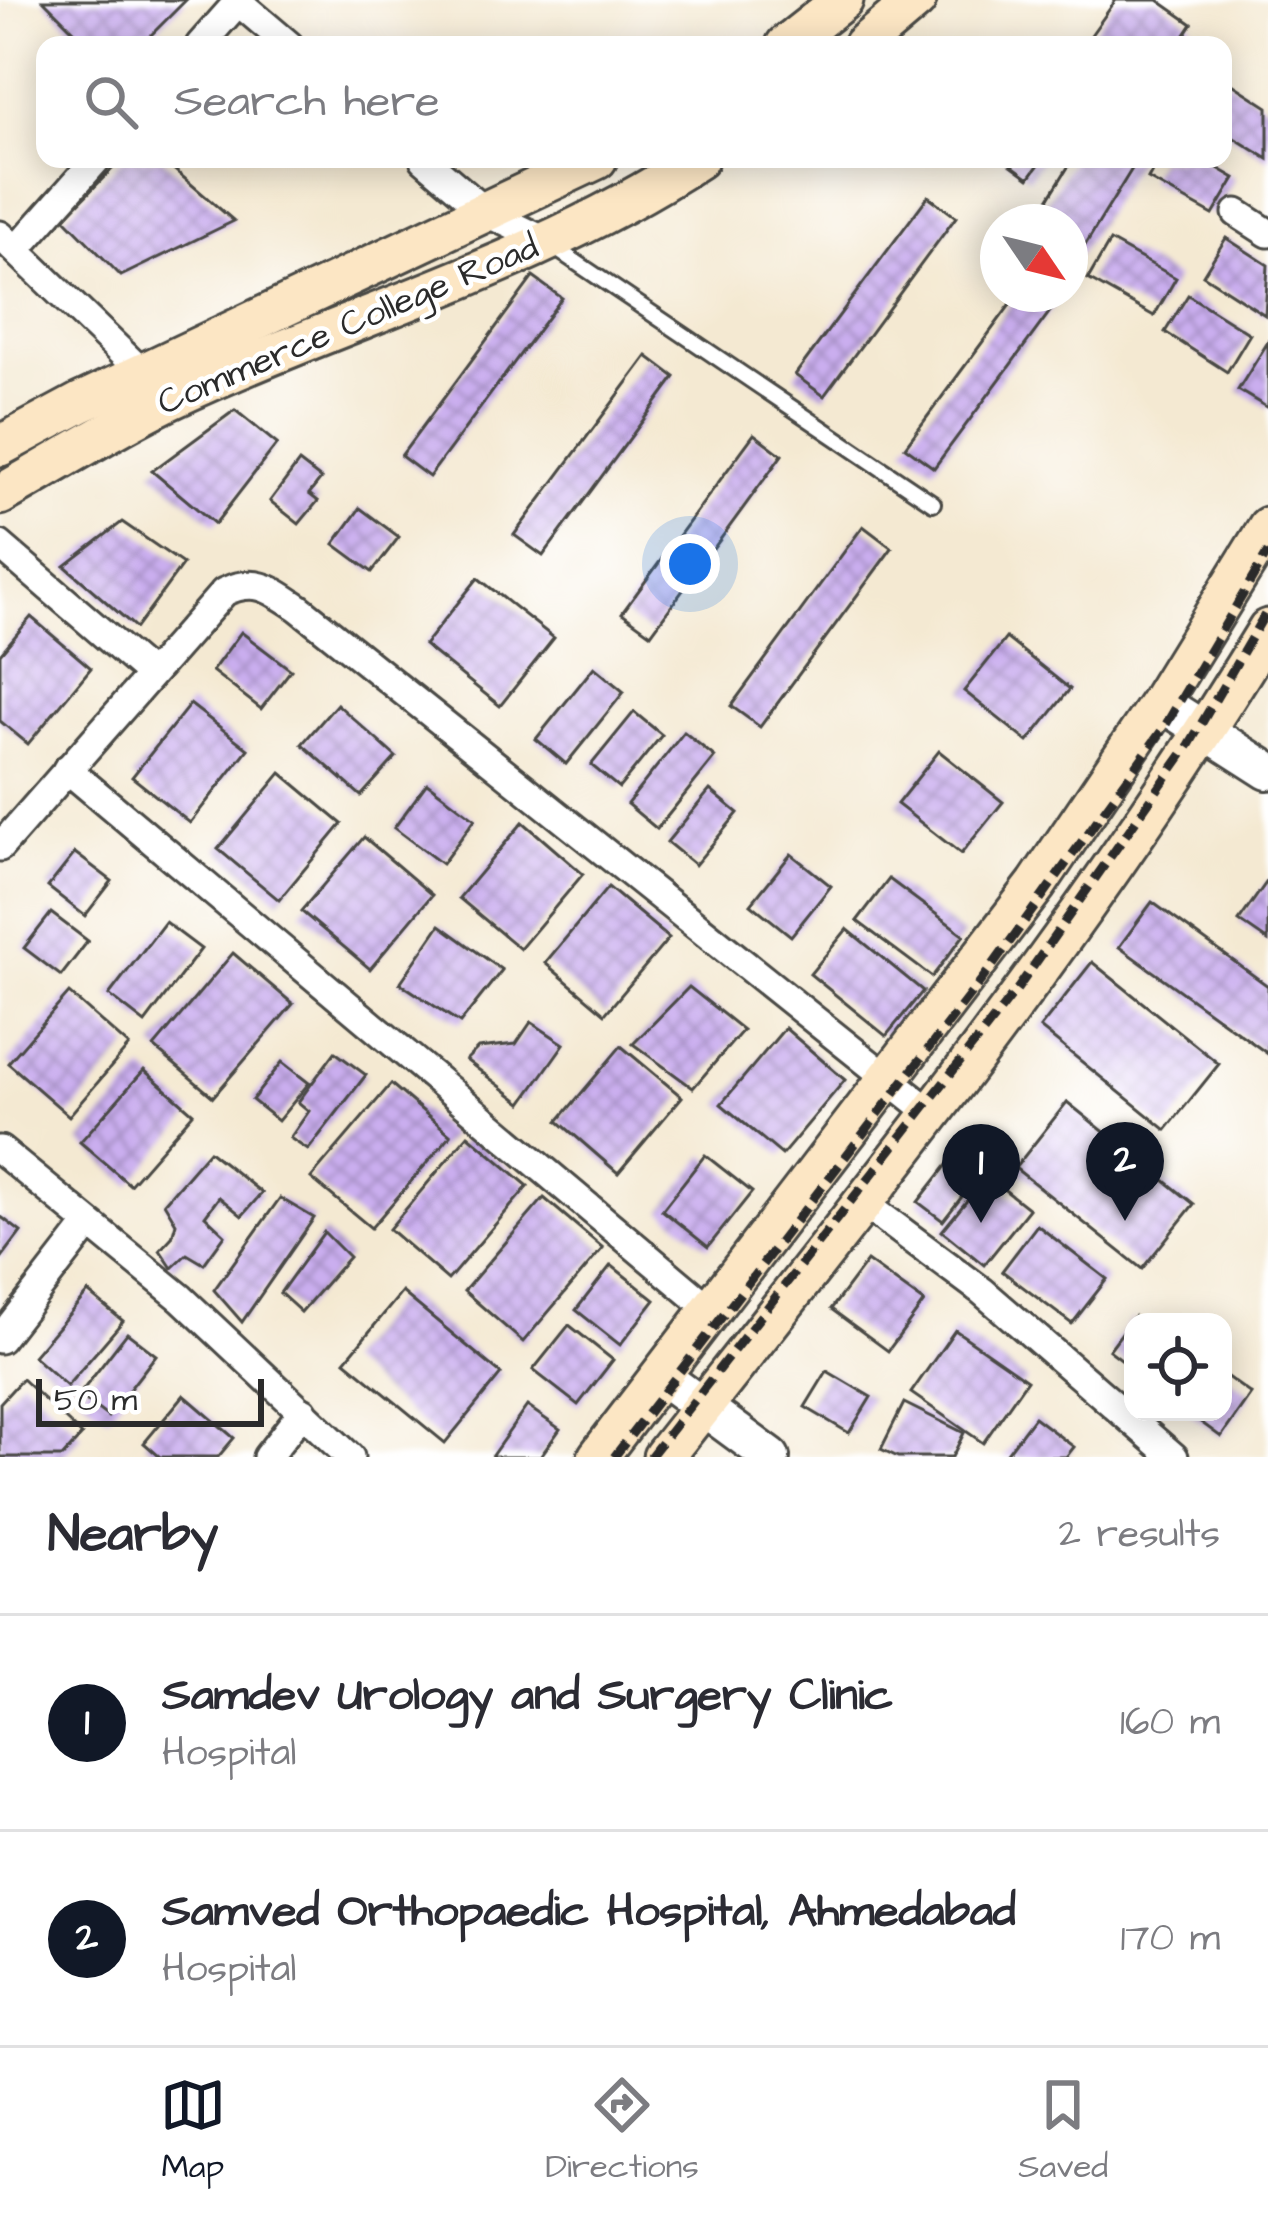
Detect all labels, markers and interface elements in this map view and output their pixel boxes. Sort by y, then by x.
search box [36,36,1232,168]
icon: search [78,69,144,135]
text: Search here [174,71,440,133]
north arrow [980,204,1088,312]
street label: Commerce College Road [150,222,547,429]
your location [660,534,720,594]
pin: 2 [1086,1122,1164,1221]
pin: 1 [942,1124,1020,1223]
map controls [1124,1313,1232,1421]
button: locate [1124,1313,1232,1421]
scale bar [36,1373,264,1426]
text: 50 m [54,1377,137,1423]
text: Nearby [48,1500,218,1571]
text: 2 results [1059,1508,1220,1562]
text: Samdev Urology and Surgery Clinic [162,1665,893,1727]
text: 1 [85,1696,90,1750]
text: 160 m [1120,1696,1220,1750]
text: Hospital [162,1727,296,1781]
text: Samved Orthopaedic Hospital, Ahmedabad [162,1881,1016,1943]
text: 2 [76,1912,98,1966]
text: 170 m [1120,1912,1220,1966]
text: Hospital [162,1943,296,1997]
tab: Map [160,2072,226,2190]
tab: Directions [545,2072,699,2190]
tab: Saved [1018,2072,1108,2190]

